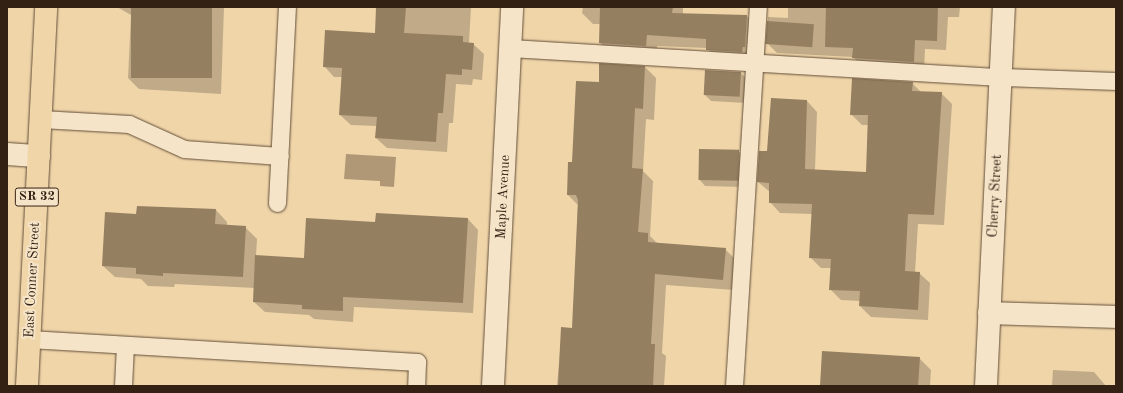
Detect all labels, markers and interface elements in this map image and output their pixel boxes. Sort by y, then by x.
street label: Maple Avenue [492,154,514,240]
street label: Cherry Street [984,154,1006,238]
road number: SR 32 [14,186,60,208]
street label: East Conner Street [21,222,43,338]

